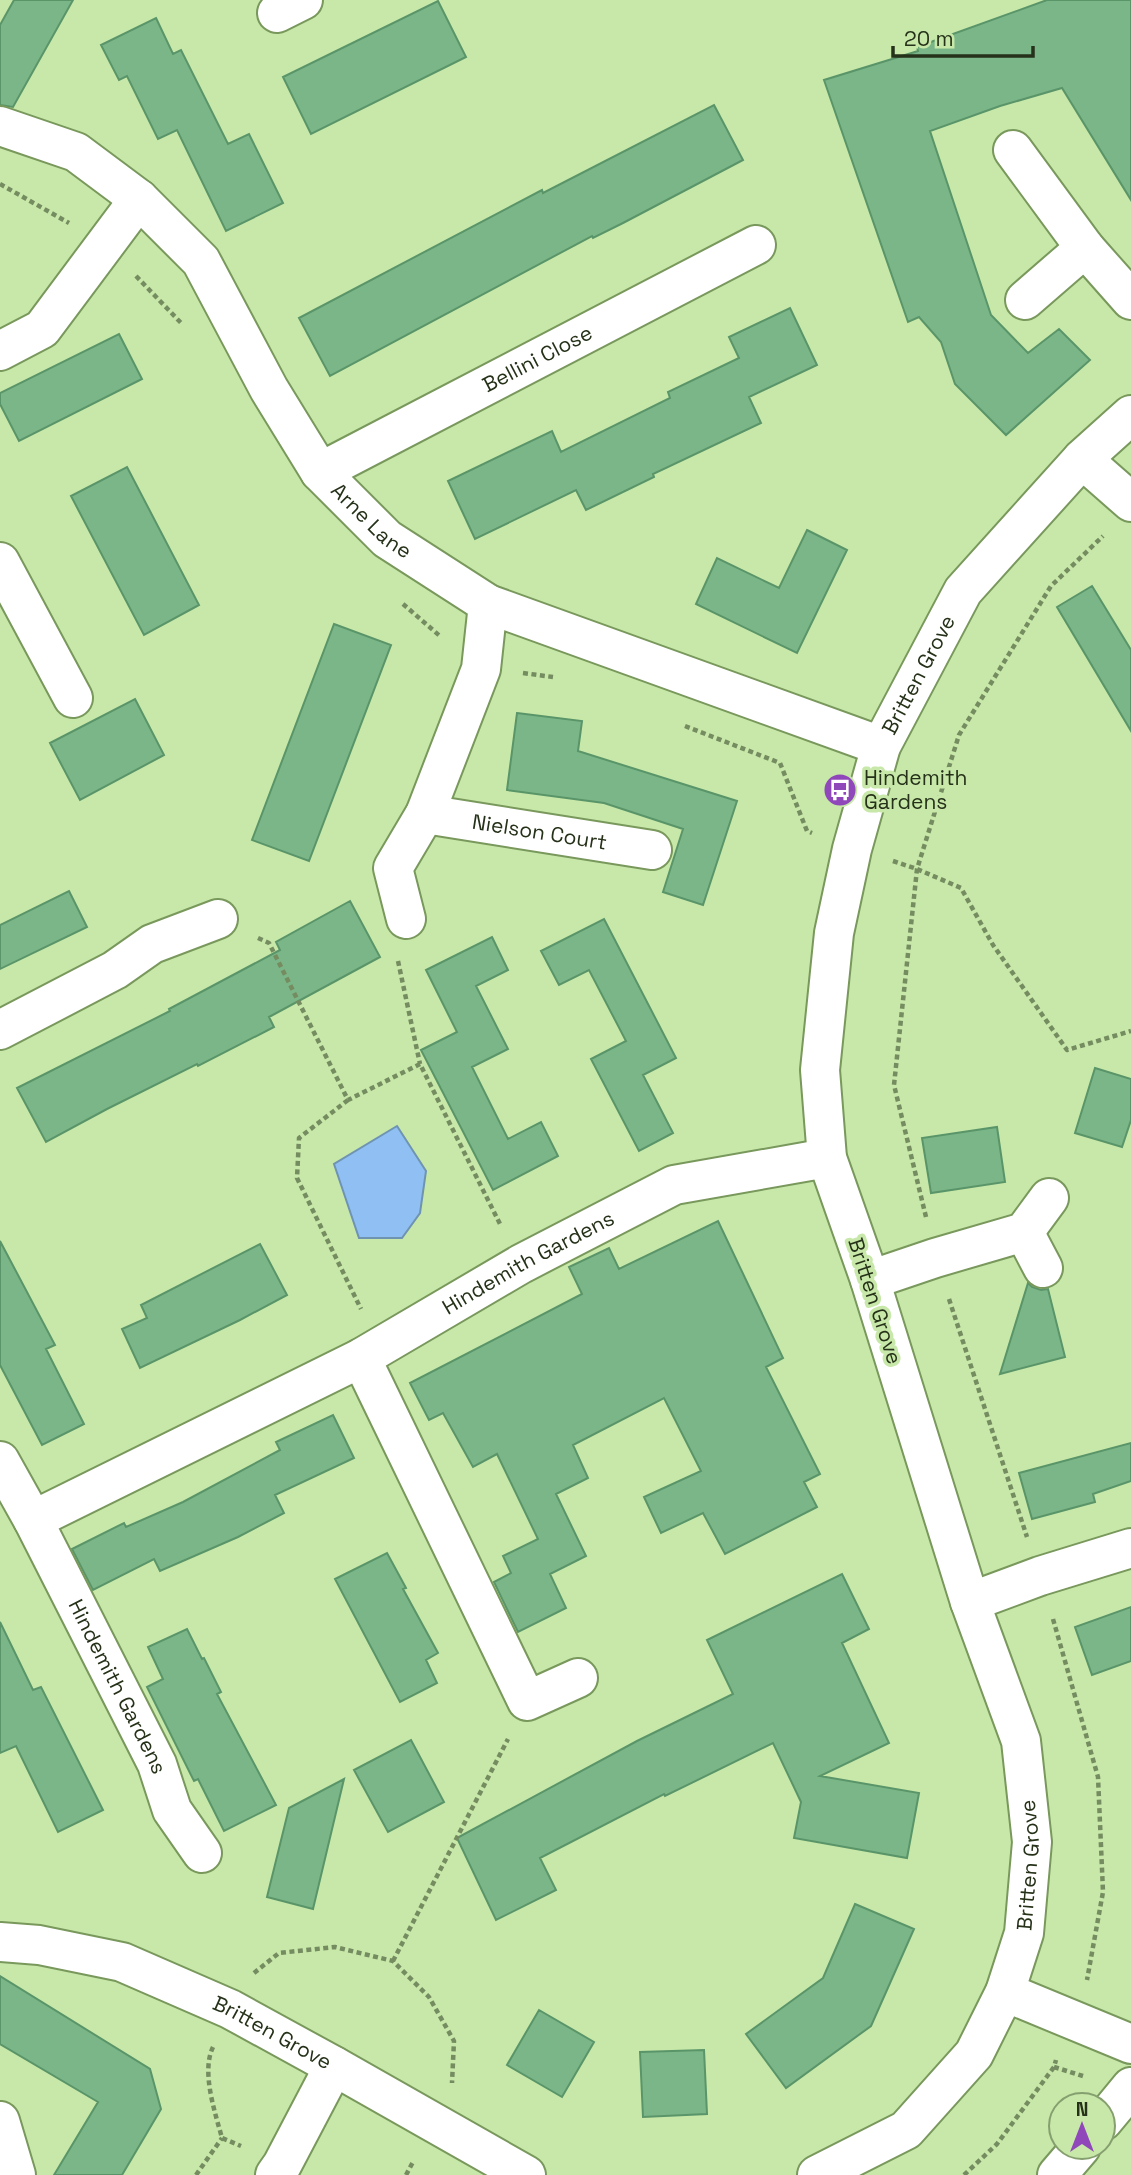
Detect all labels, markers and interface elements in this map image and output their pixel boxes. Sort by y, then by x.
scale bar [893,14,1033,58]
text: 20 m [904,25,954,52]
street label: Bellini Close [477,319,597,398]
street label: Arne Lane [325,477,417,564]
street label: Britten Grove [876,610,961,739]
place label: Hindemith Gardens [864,764,968,815]
bus stop icon: Hindemith Gardens [821,771,859,809]
street label: Nielson Court [470,808,609,856]
street label: Hindemith Gardens [437,1204,619,1320]
street label: Britten Grove [842,1234,909,1367]
street label: Hindemith Gardens [63,1595,173,1777]
street label: Britten Grove [1010,1798,1045,1932]
street label: Britten Grove [209,1989,337,2075]
north arrow [1047,2091,1117,2161]
text: N [1076,2097,1088,2122]

